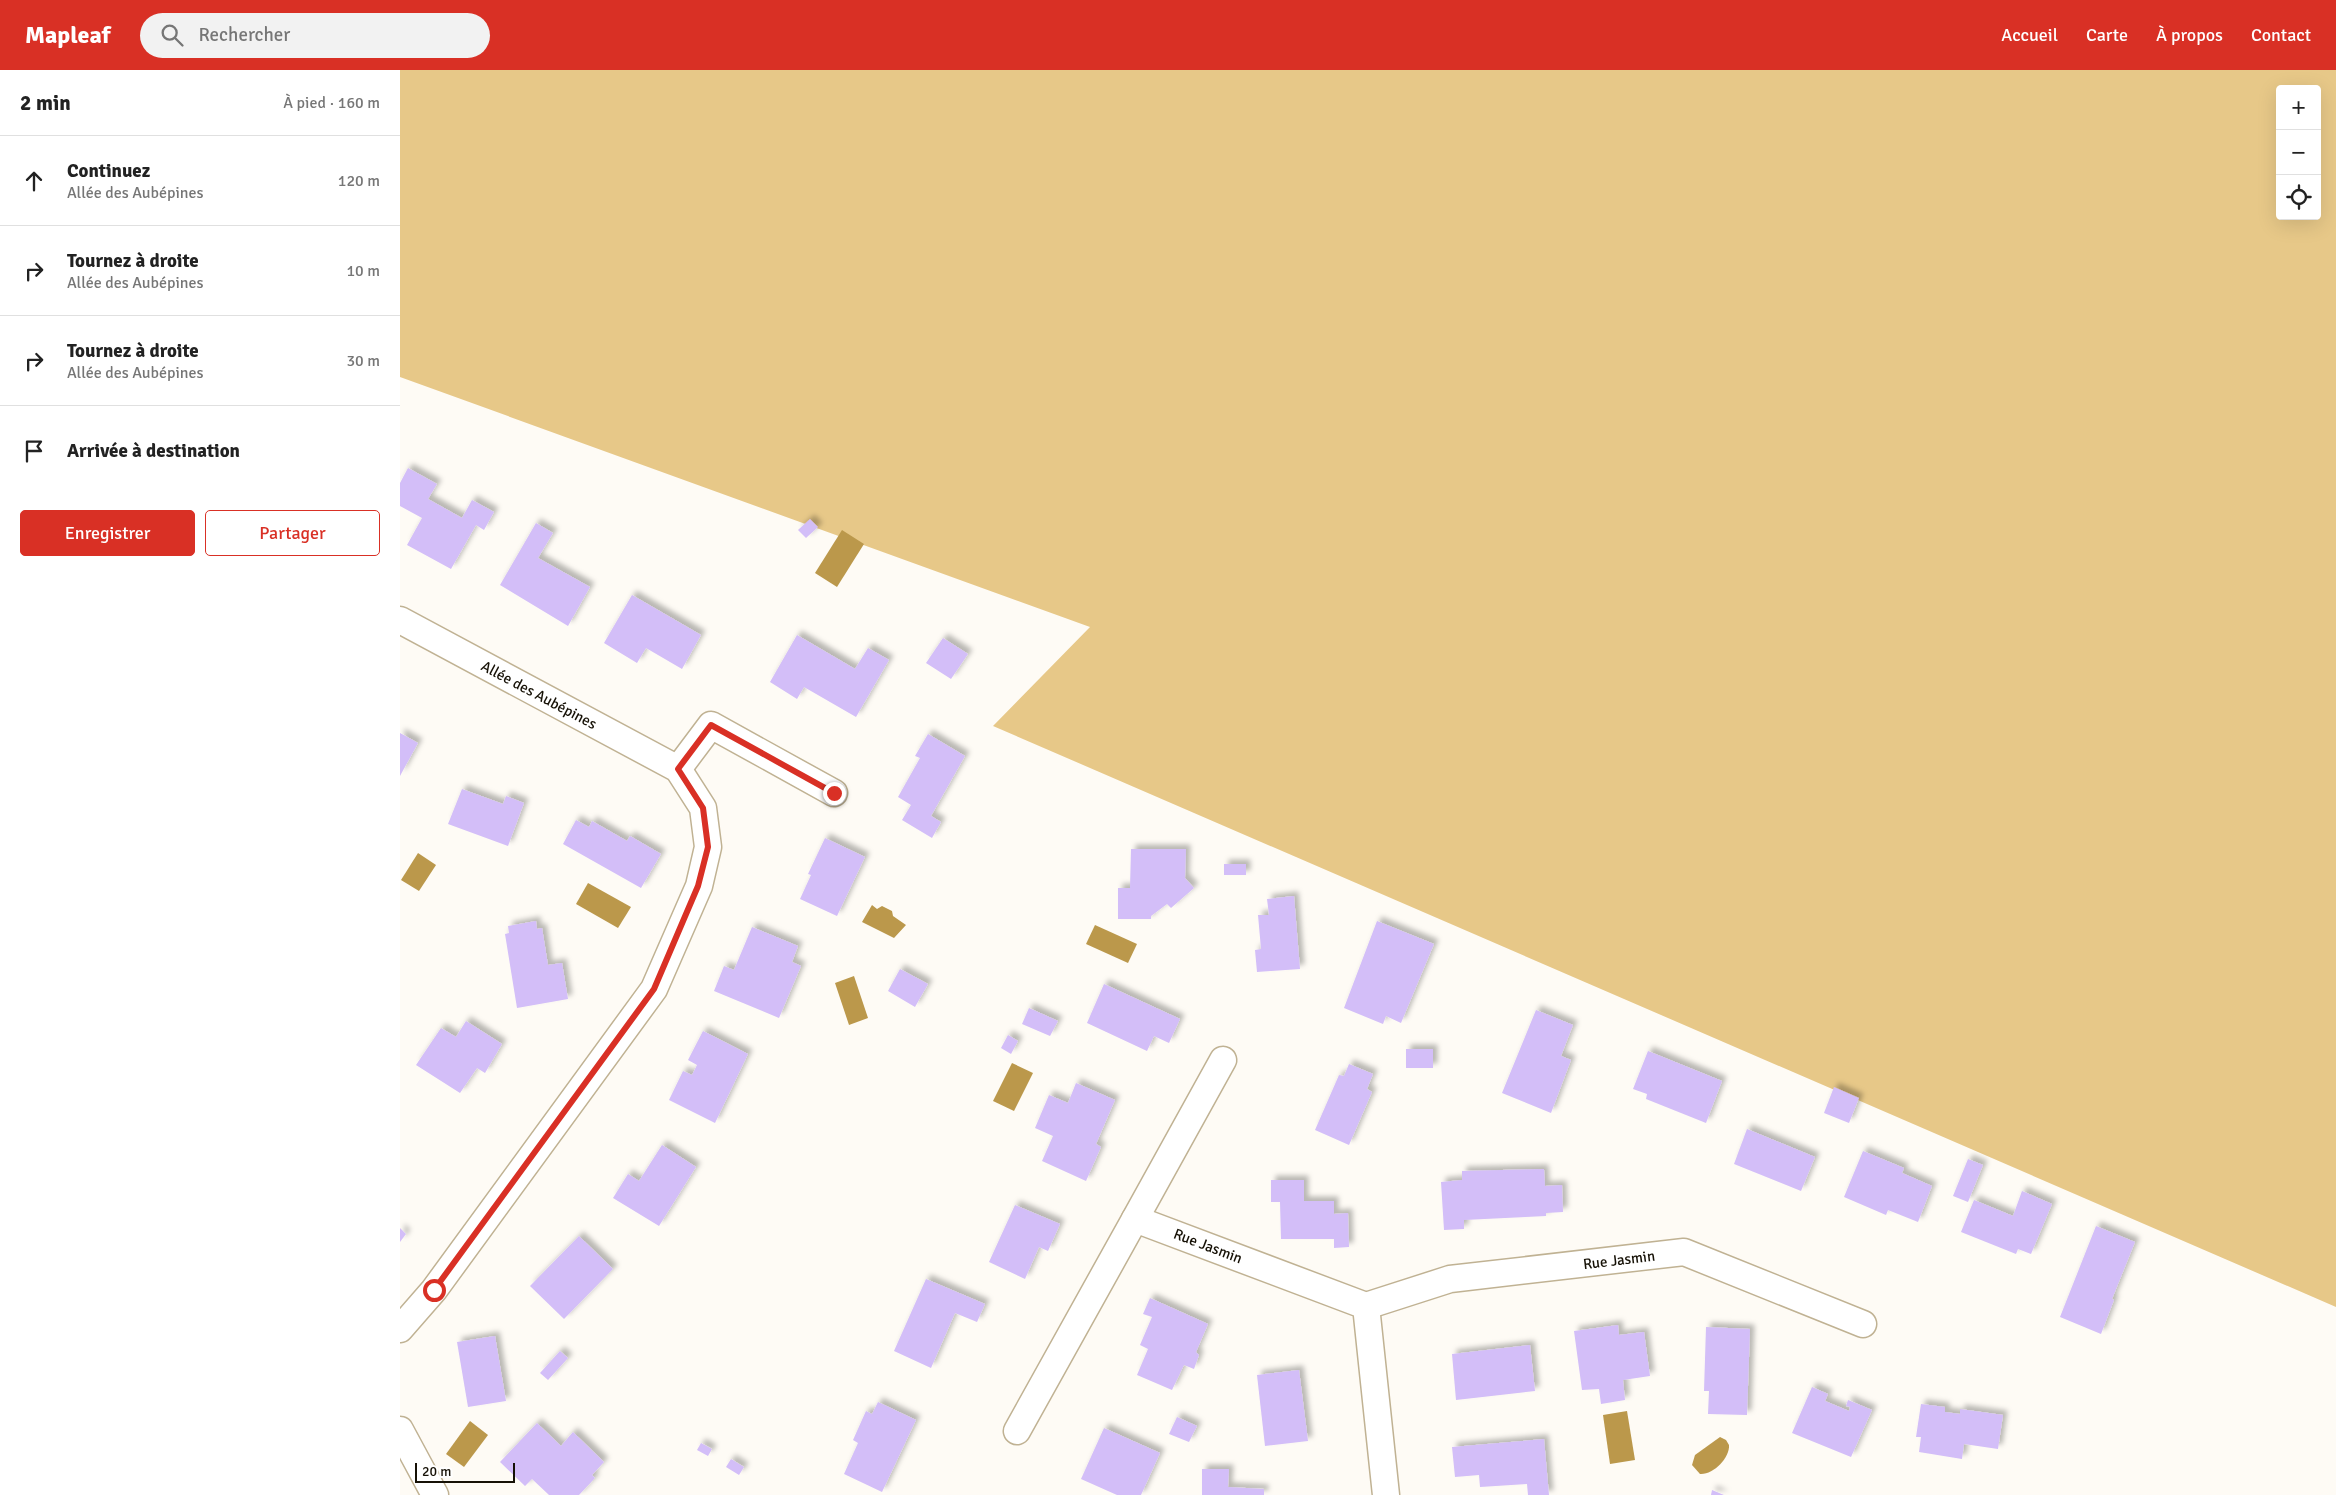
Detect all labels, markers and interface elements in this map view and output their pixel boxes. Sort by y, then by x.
search box [140,13,490,58]
text: Mapleaf [25,20,110,50]
icon: search [158,21,186,49]
text: Rechercher [198,23,290,47]
text: Accueil [2001,24,2058,46]
text: Carte [2086,24,2128,46]
text: À propos [2156,24,2223,46]
text: Contact [2251,24,2311,46]
map controls [2276,85,2321,220]
button: + [2276,85,2321,130]
text: 2 min [20,90,71,116]
text: À pied · 160 m [283,93,380,113]
button: − [2276,130,2321,175]
text: Continuez [67,159,150,183]
icon: ahead [20,167,48,195]
text: 120 m [338,171,380,191]
button: locate [2276,175,2321,220]
text: Allée des Aubépines [67,183,204,203]
text: Tournez à droite [67,249,199,273]
icon: right [20,257,48,285]
text: 10 m [346,261,380,281]
text: Allée des Aubépines [67,273,204,293]
text: Tournez à droite [67,339,199,363]
icon: right [20,347,48,375]
text: 30 m [346,351,380,371]
text: Allée des Aubépines [67,363,204,383]
icon: arrive [20,437,48,465]
text: Arrivée à destination [67,439,240,463]
button: Enregistrer [20,510,195,556]
button: Partager [205,510,380,556]
street label: Allée des Aubépines [478,657,600,733]
route end [823,782,846,805]
street label: Rue Jasmin [1171,1225,1245,1267]
street label: Rue Jasmin [1582,1247,1656,1273]
route start [423,1279,446,1302]
scale bar [415,1460,515,1483]
text: 20 m [422,1463,451,1480]

